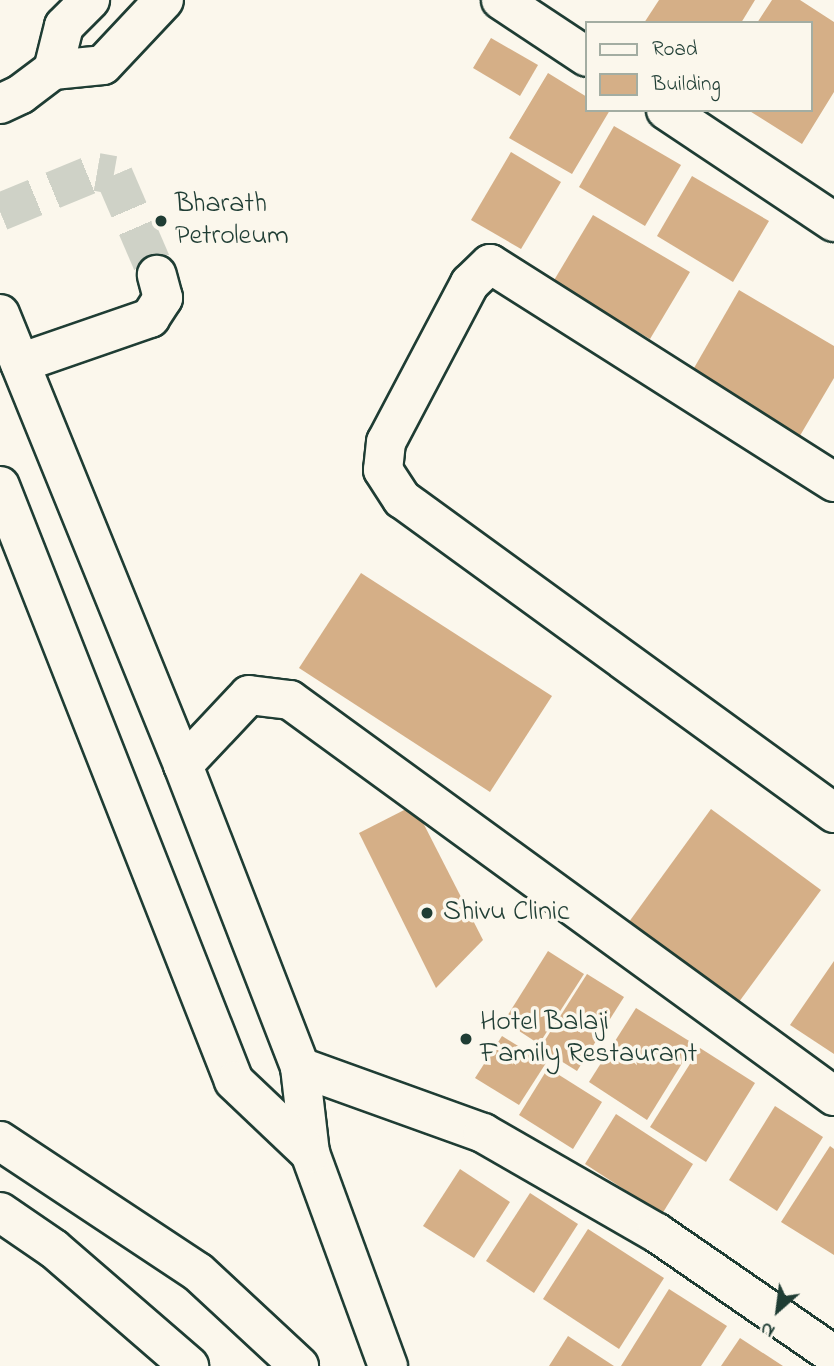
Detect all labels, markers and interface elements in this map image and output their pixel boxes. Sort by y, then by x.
legend [586,21,813,112]
text: Road [652,35,698,65]
text: Building [652,70,721,100]
place label: Bharath Petroleum [175,188,289,254]
marker: Bharath Petroleum [153,213,169,229]
place label: Shivu Clinic [443,896,569,930]
marker: Shivu Clinic [417,903,437,923]
place label: Hotel Balaji Family Restaurant [480,1006,697,1072]
marker: Hotel Balaji Family Restaurant [458,1031,474,1047]
north arrow [743,1275,813,1345]
text: N [756,1314,780,1344]

